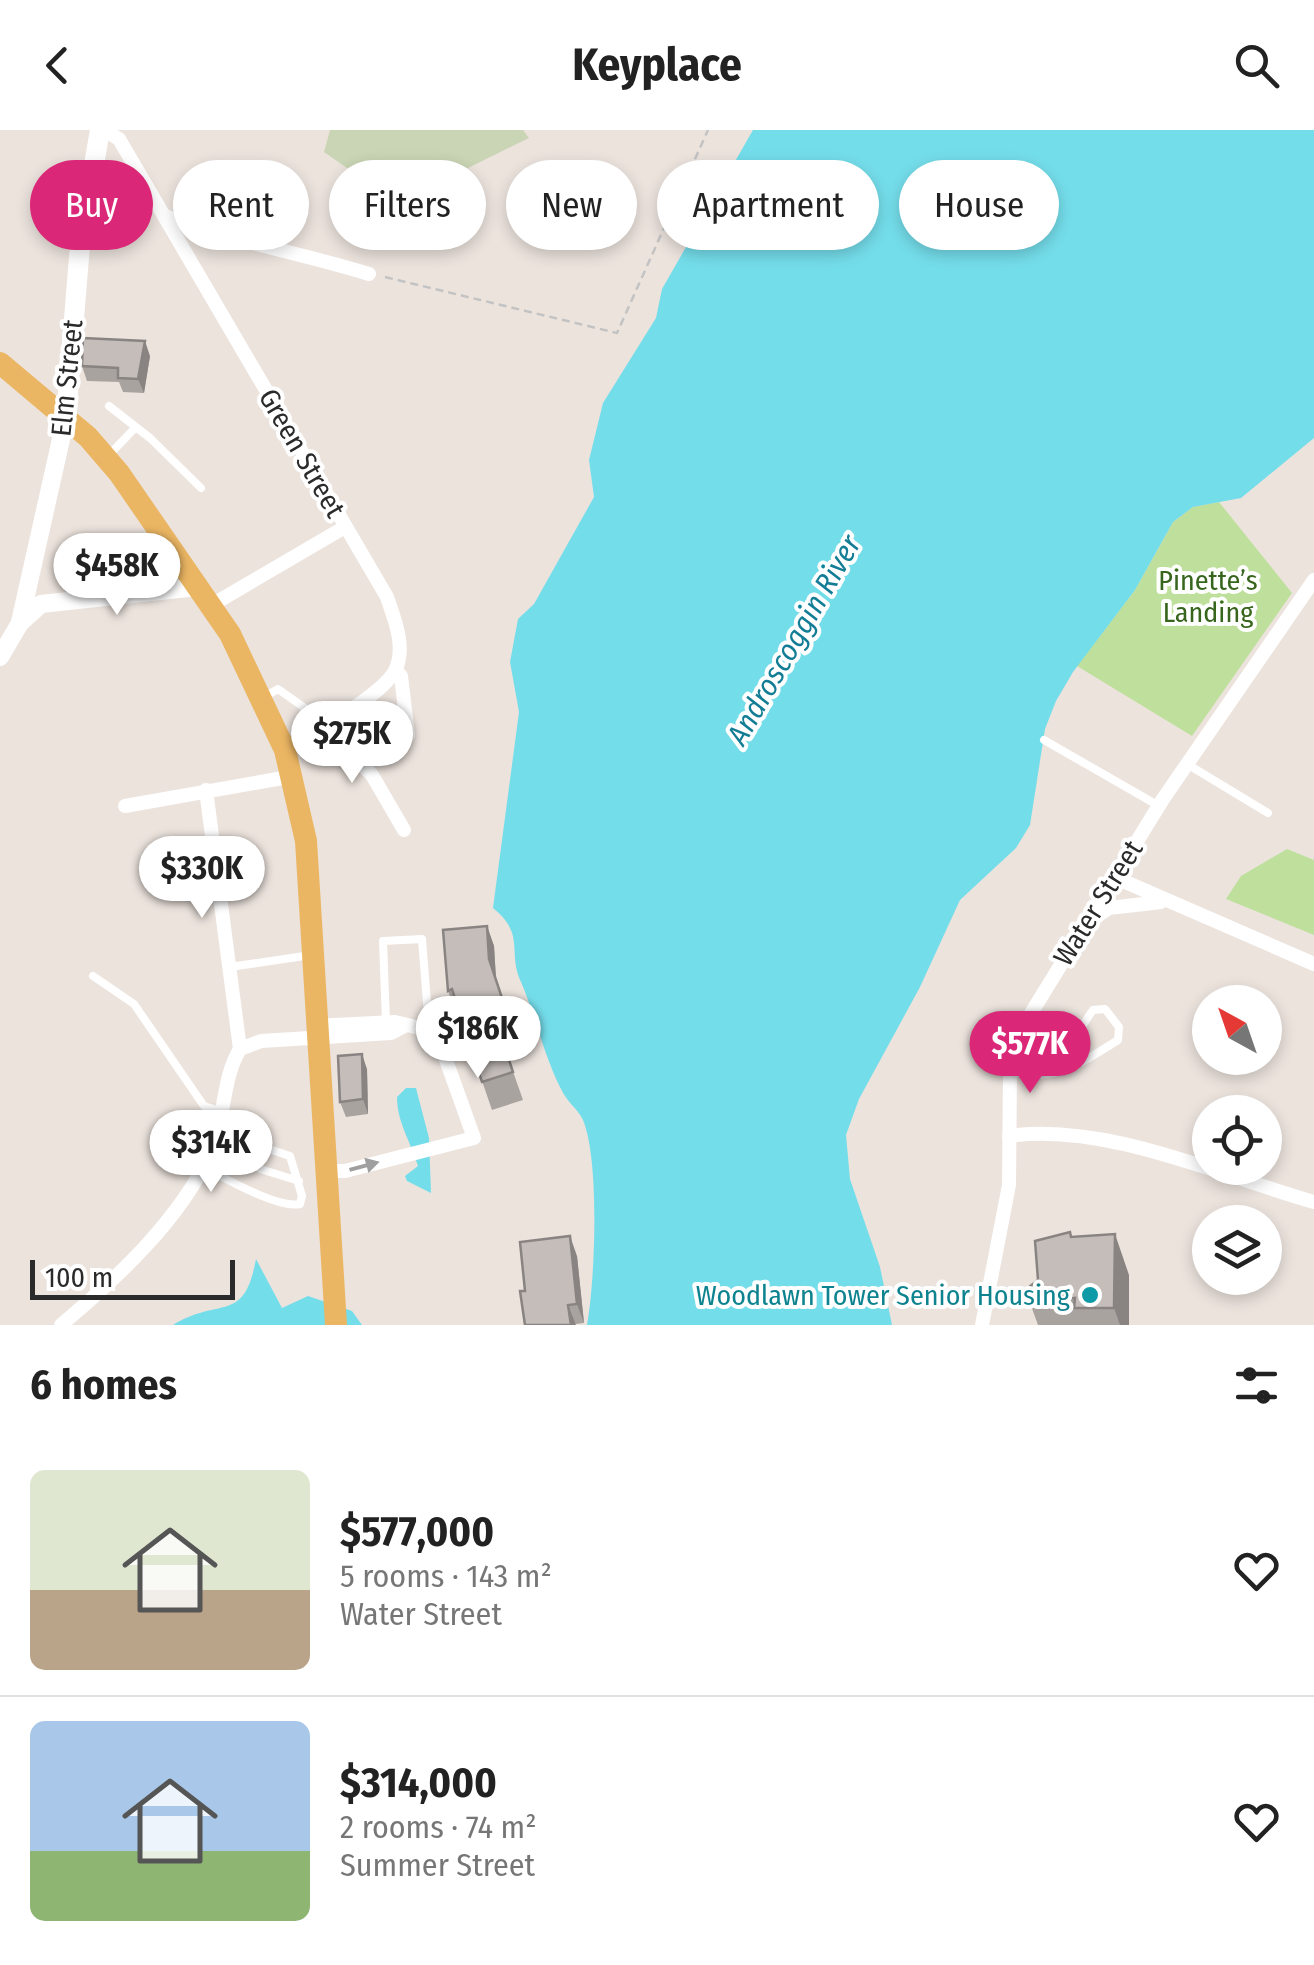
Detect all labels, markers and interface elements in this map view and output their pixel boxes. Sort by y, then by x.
icon: back [30,38,85,93]
text: Keyplace [572,38,742,92]
icon: search [1229,38,1284,93]
chip: Buy [30,160,153,250]
chip: Rent [173,160,309,250]
chip: Filters [329,160,486,250]
chip: New [506,160,637,250]
chip: Apartment [657,160,879,250]
chip: House [899,160,1059,250]
street label: Elm Street [44,317,90,438]
street label: Green Street [252,383,352,524]
water label: Androscoggin River [719,527,869,752]
pin: $458K [47,533,187,618]
text: $458K [75,546,159,584]
park label: Pinette’s Landing [1158,564,1258,629]
pin: $275K [282,701,422,786]
text: $275K [313,714,391,752]
street label: Water Street [1046,833,1150,972]
pin: $330K [132,836,272,921]
text: $330K [161,849,243,887]
north arrow [1192,985,1282,1075]
map controls [1192,985,1282,1295]
pin: $186K [408,996,548,1081]
text: $186K [438,1009,518,1047]
pin: $577K [960,1011,1100,1096]
text: $577K [992,1024,1068,1062]
button: locate [1192,1095,1282,1185]
pin: $314K [141,1110,281,1195]
text: $314K [171,1123,251,1161]
one-way arrow [349,1158,380,1173]
button: layers [1192,1205,1282,1295]
scale bar [30,1255,235,1300]
text: 100 m [45,1261,113,1294]
place label: Woodlawn Tower Senior Housing [696,1279,1071,1312]
marker: Woodlawn Tower Senior Housing [1079,1284,1101,1306]
icon: filters [1229,1358,1284,1413]
text: 6 homes [30,1360,177,1410]
text: $577,000 [340,1507,494,1557]
icon: home [110,1510,230,1630]
icon: heart [1229,1543,1284,1598]
text: 5 rooms · 143 m² [340,1557,552,1595]
text: Water Street [340,1595,502,1633]
text: $314,000 [340,1758,497,1808]
icon: home [110,1761,230,1881]
icon: heart [1229,1794,1284,1849]
text: 2 rooms · 74 m² [340,1808,537,1846]
text: Summer Street [340,1846,535,1884]

